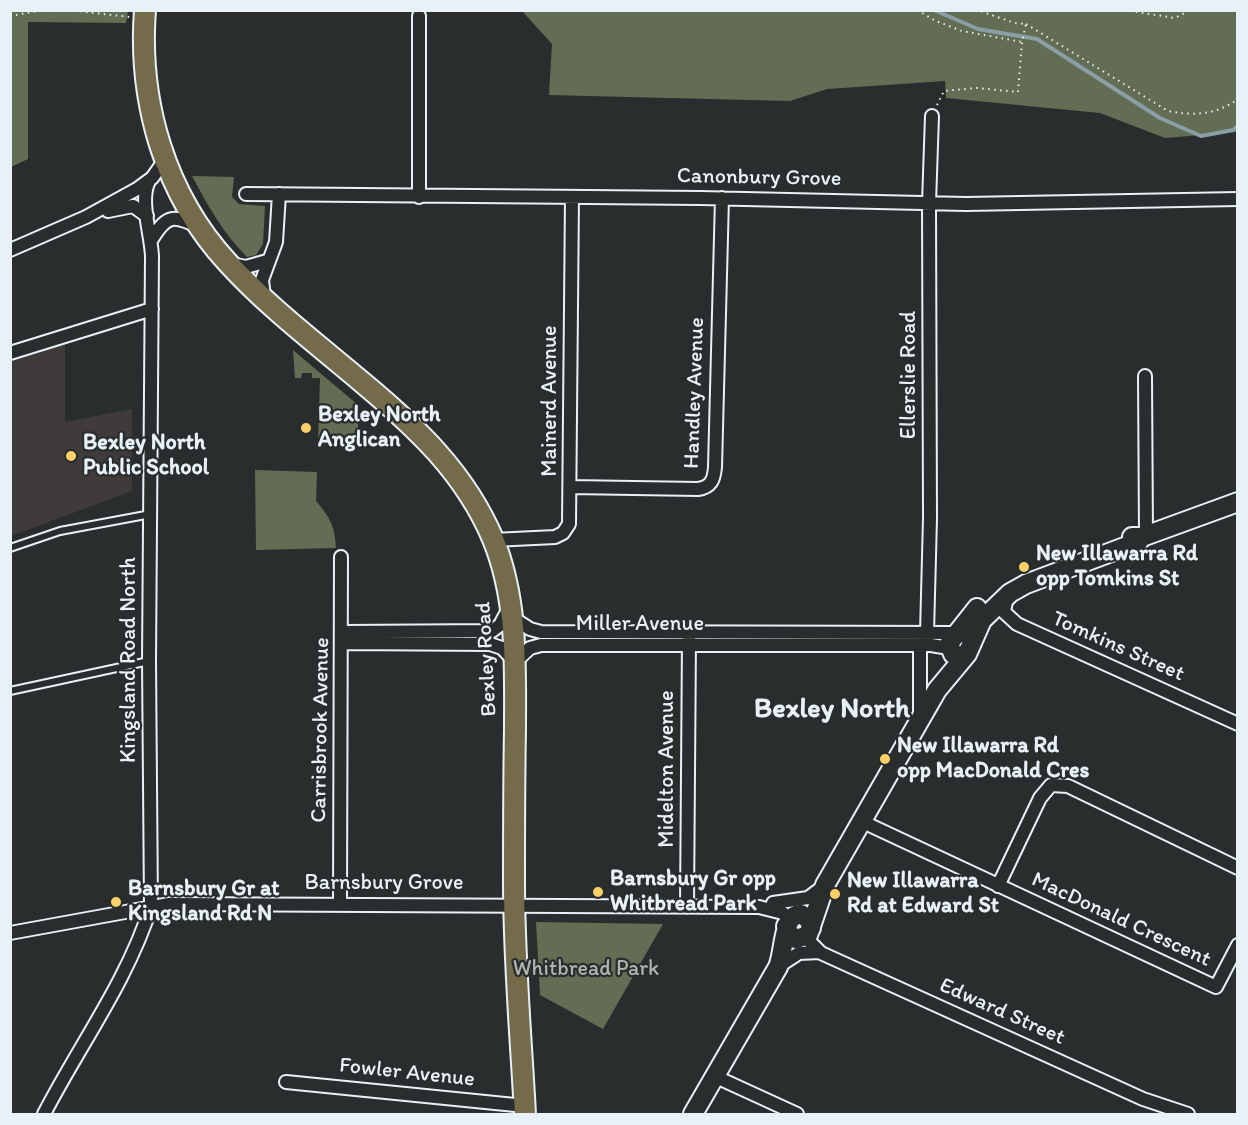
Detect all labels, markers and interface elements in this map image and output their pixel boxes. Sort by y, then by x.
street label: Canonbury Grove [677,163,841,193]
street label: Ellerslie Road [896,311,922,439]
street label: Handley Avenue [679,317,711,469]
street label: Mainerd Avenue [537,325,563,477]
place label: Bexley North Anglican [318,402,440,454]
marker: Bexley North Anglican [299,421,313,435]
place label: Bexley North Public School [83,430,209,482]
marker: Bexley North Public School [64,449,78,463]
place label: New Illawarra Rd opp Tomkins St [1036,541,1198,592]
street label: Kingsland Road North [116,557,142,763]
marker: New Illawarra Rd opp Tomkins St [1017,560,1031,574]
street label: Bexley Road [471,601,503,717]
street label: Tomkins Street [1048,606,1188,688]
street label: Miller Avenue [576,611,704,637]
street label: Carrisbrook Avenue [306,637,336,823]
street label: Midelton Avenue [654,690,680,848]
district label: Bexley North [754,693,910,727]
place label: New Illawarra Rd opp MacDonald Cres [897,733,1089,784]
marker: New Illawarra Rd opp MacDonald Cres [878,752,892,766]
place label: Barnsbury Gr opp Whitbread Park [610,866,776,918]
street label: MacDonald Crescent [1027,867,1215,973]
place label: New Illawarra Rd at Edward St [847,868,999,920]
street label: Barnsbury Grove [305,870,463,896]
place label: Barnsbury Gr at Kingsland Rd N [128,876,280,927]
marker: Barnsbury Gr opp Whitbread Park [591,885,605,899]
marker: New Illawarra Rd at Edward St [828,887,842,901]
marker: Barnsbury Gr at Kingsland Rd N [109,895,123,909]
park label: Whitbread Park [513,956,659,982]
street label: Edward Street [935,973,1069,1051]
street label: Fowler Avenue [338,1053,476,1093]

